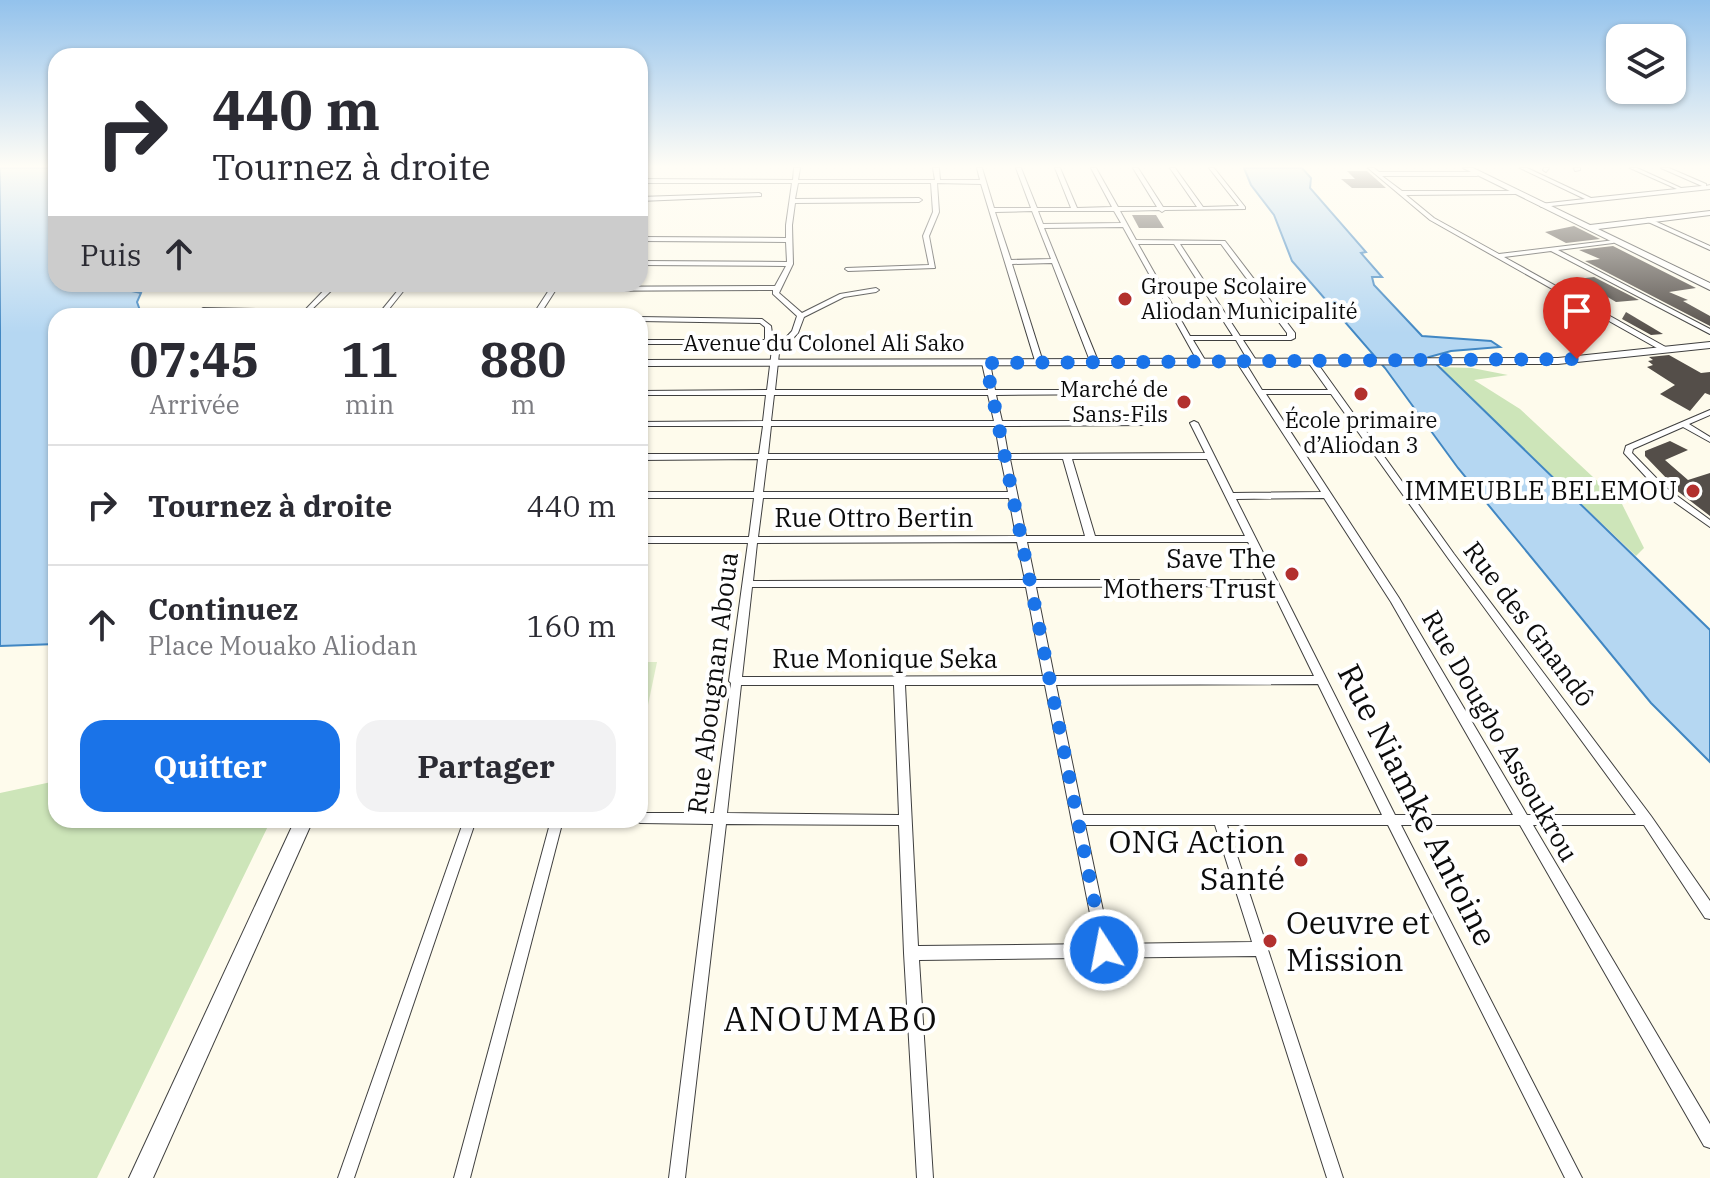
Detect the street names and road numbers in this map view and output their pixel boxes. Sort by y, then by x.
street label: Avenue du Colonel Ali Sako [684,328,964,357]
street label: Rue Ottro Bertin [774,500,974,534]
street label: Rue des Gnandô [1456,534,1603,713]
street label: Rue Abougnan Aboua [679,550,745,816]
street label: Rue Dougbo Assoukrou [1415,604,1587,867]
street label: Rue Monique Seka [772,641,998,675]
street label: Rue Niamke Antoine [1329,657,1507,953]

